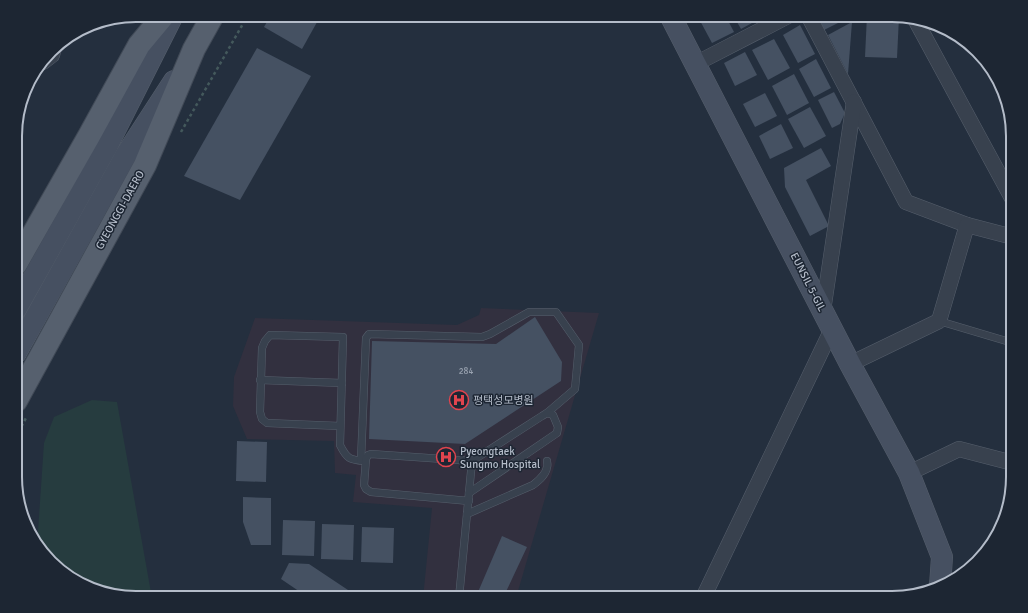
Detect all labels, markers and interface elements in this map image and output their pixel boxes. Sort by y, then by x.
street label: GYEONGGI-DAERO [93,168,147,252]
street label: EUNSIL 5-GIL [788,250,829,314]
house number: 284 [459,366,473,377]
hospital icon: 평택성모병원 [448,389,470,411]
place label: 평택성모병원 [473,394,534,407]
place label: Pyeongtaek Sungmo Hospital [460,445,540,471]
hospital icon: Pyeongtaek Sungmo Hospital [435,446,457,468]

